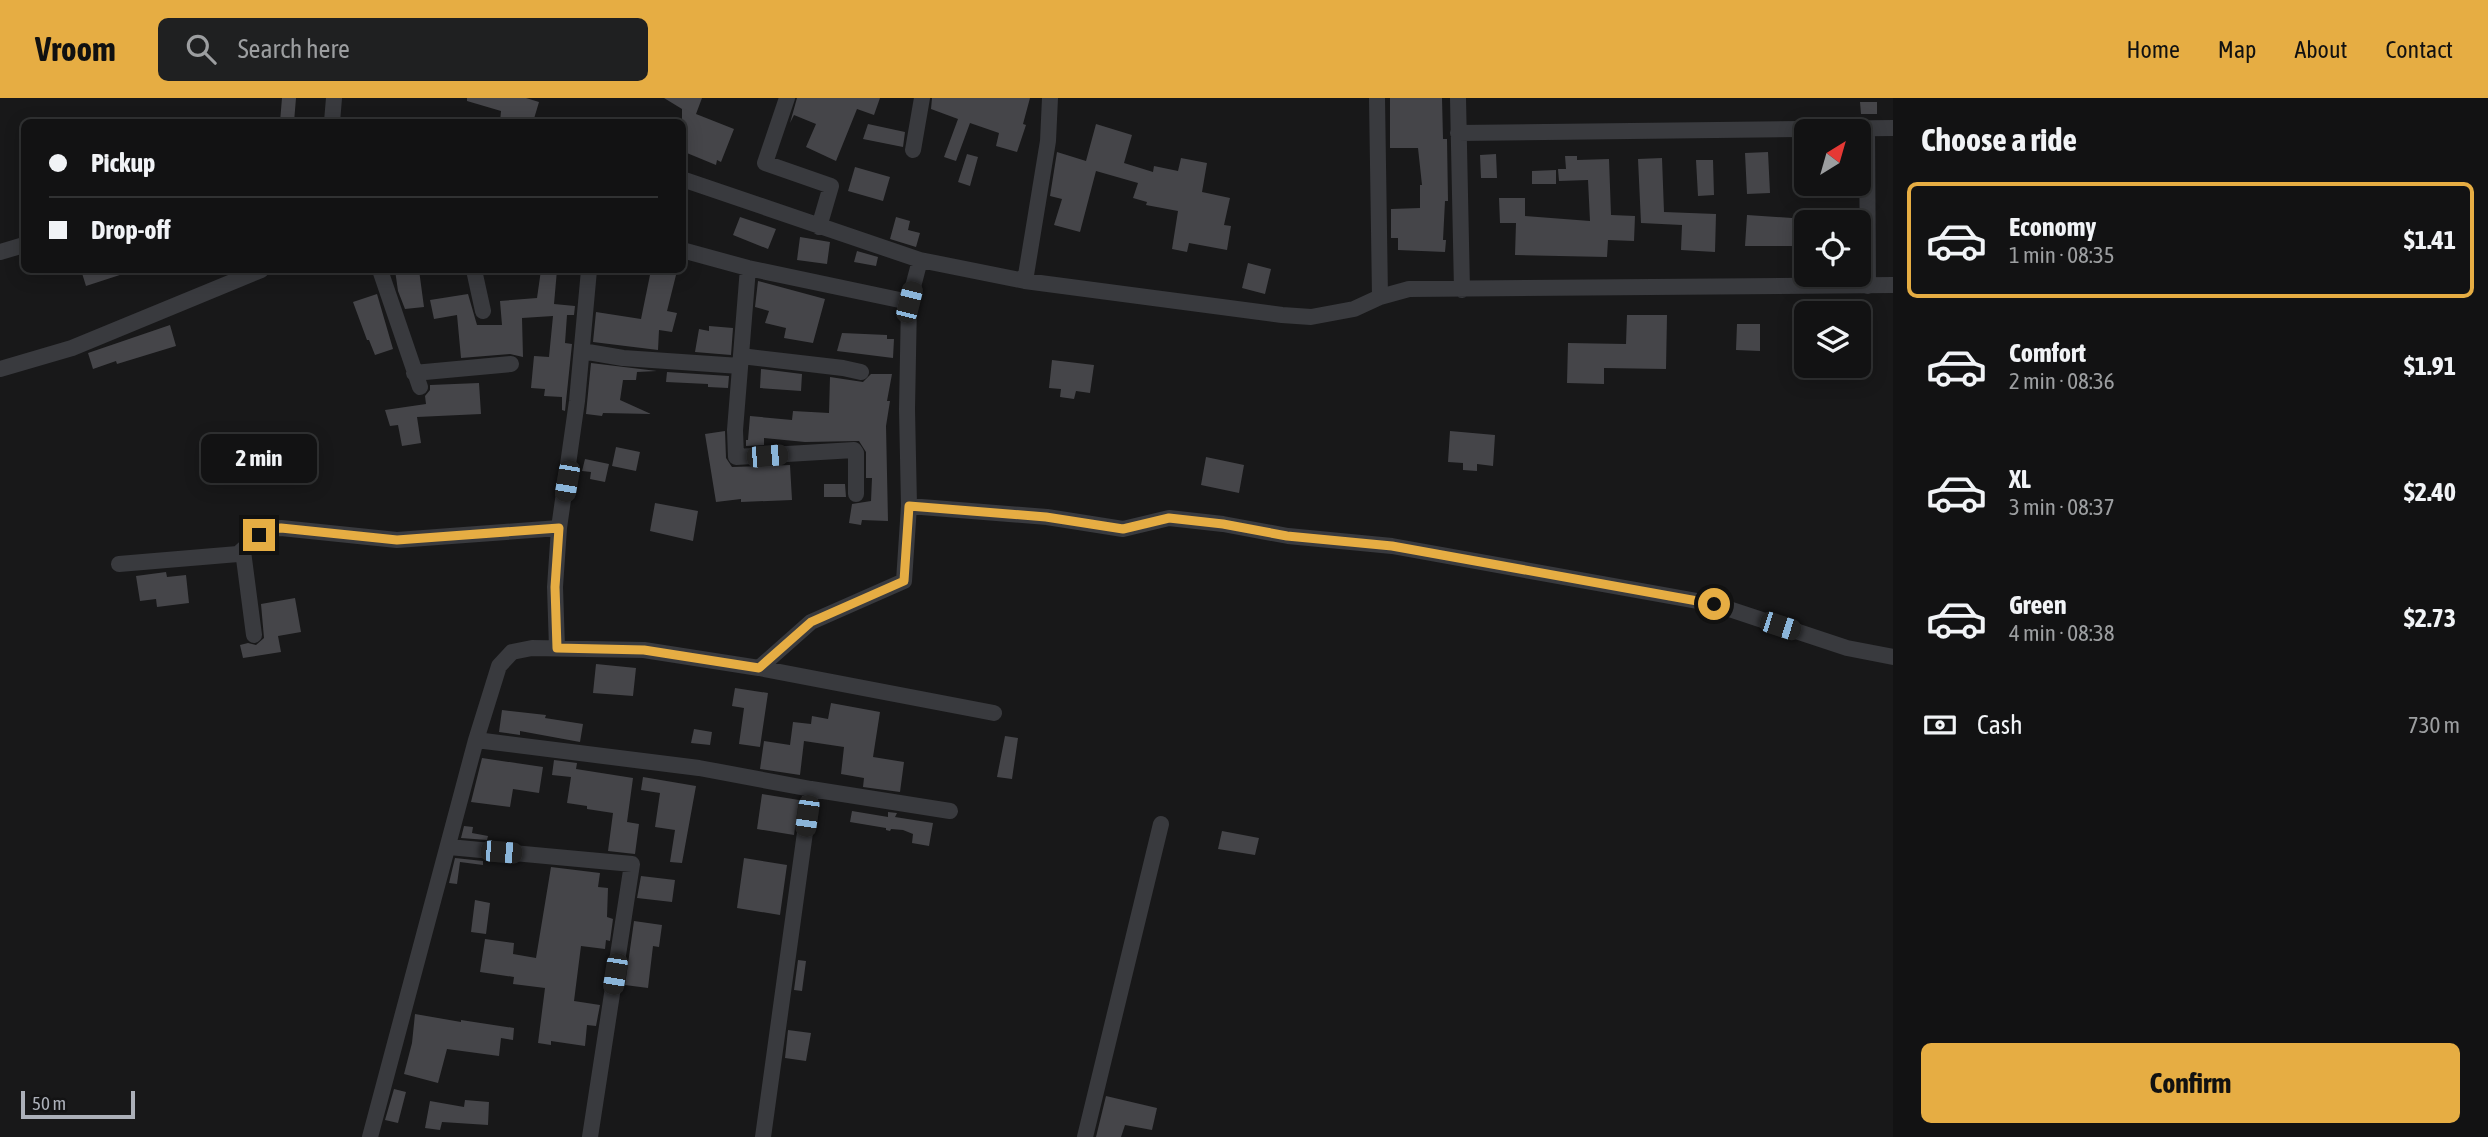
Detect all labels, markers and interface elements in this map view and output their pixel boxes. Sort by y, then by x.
search box [158,18,648,81]
text: Vroom [35,30,116,68]
icon: search [182,30,220,68]
text: Search here [238,34,350,64]
text: Home [2126,36,2180,63]
text: Map [2218,36,2256,63]
text: About [2294,36,2347,63]
text: Contact [2385,36,2453,63]
north arrow [1794,119,1871,196]
map controls [1794,119,1871,378]
text: Choose a ride [1921,121,2077,158]
text: Pickup [91,148,155,178]
icon: car [1925,209,1988,272]
button: locate [1794,210,1871,287]
text: Economy [2009,212,2096,242]
text: Drop-off [91,215,171,245]
text: $1.41 [2404,225,2456,255]
text: 1 min · 08:35 [2009,242,2115,268]
car [894,279,925,325]
button: layers [1794,301,1871,378]
icon: car [1925,335,1988,398]
text: Comfort [2009,338,2086,368]
text: $1.91 [2404,351,2456,381]
text: 2 min · 08:36 [2009,368,2115,394]
callout: 2 min [201,434,317,482]
car [746,444,789,468]
text: 2 min [236,445,282,471]
car [554,458,581,504]
icon: car [1925,461,1988,524]
text: XL [2009,464,2031,494]
text: $2.40 [2404,477,2456,507]
text: 3 min · 08:37 [2009,494,2115,520]
route end [243,519,275,551]
icon: car [1925,587,1988,650]
route start [1698,588,1730,620]
text: Green [2009,590,2067,620]
text: $2.73 [2404,603,2456,633]
car [1757,610,1804,642]
text: 4 min · 08:38 [2009,620,2115,646]
icon: cash [1921,706,1959,744]
text: Cash [1977,710,2023,740]
text: 730 m [2408,712,2460,738]
car [794,794,821,838]
car [480,840,523,864]
car [602,952,629,996]
button: Confirm [1921,1043,2460,1123]
scale bar [21,1088,135,1120]
text: 50 m [32,1092,66,1114]

